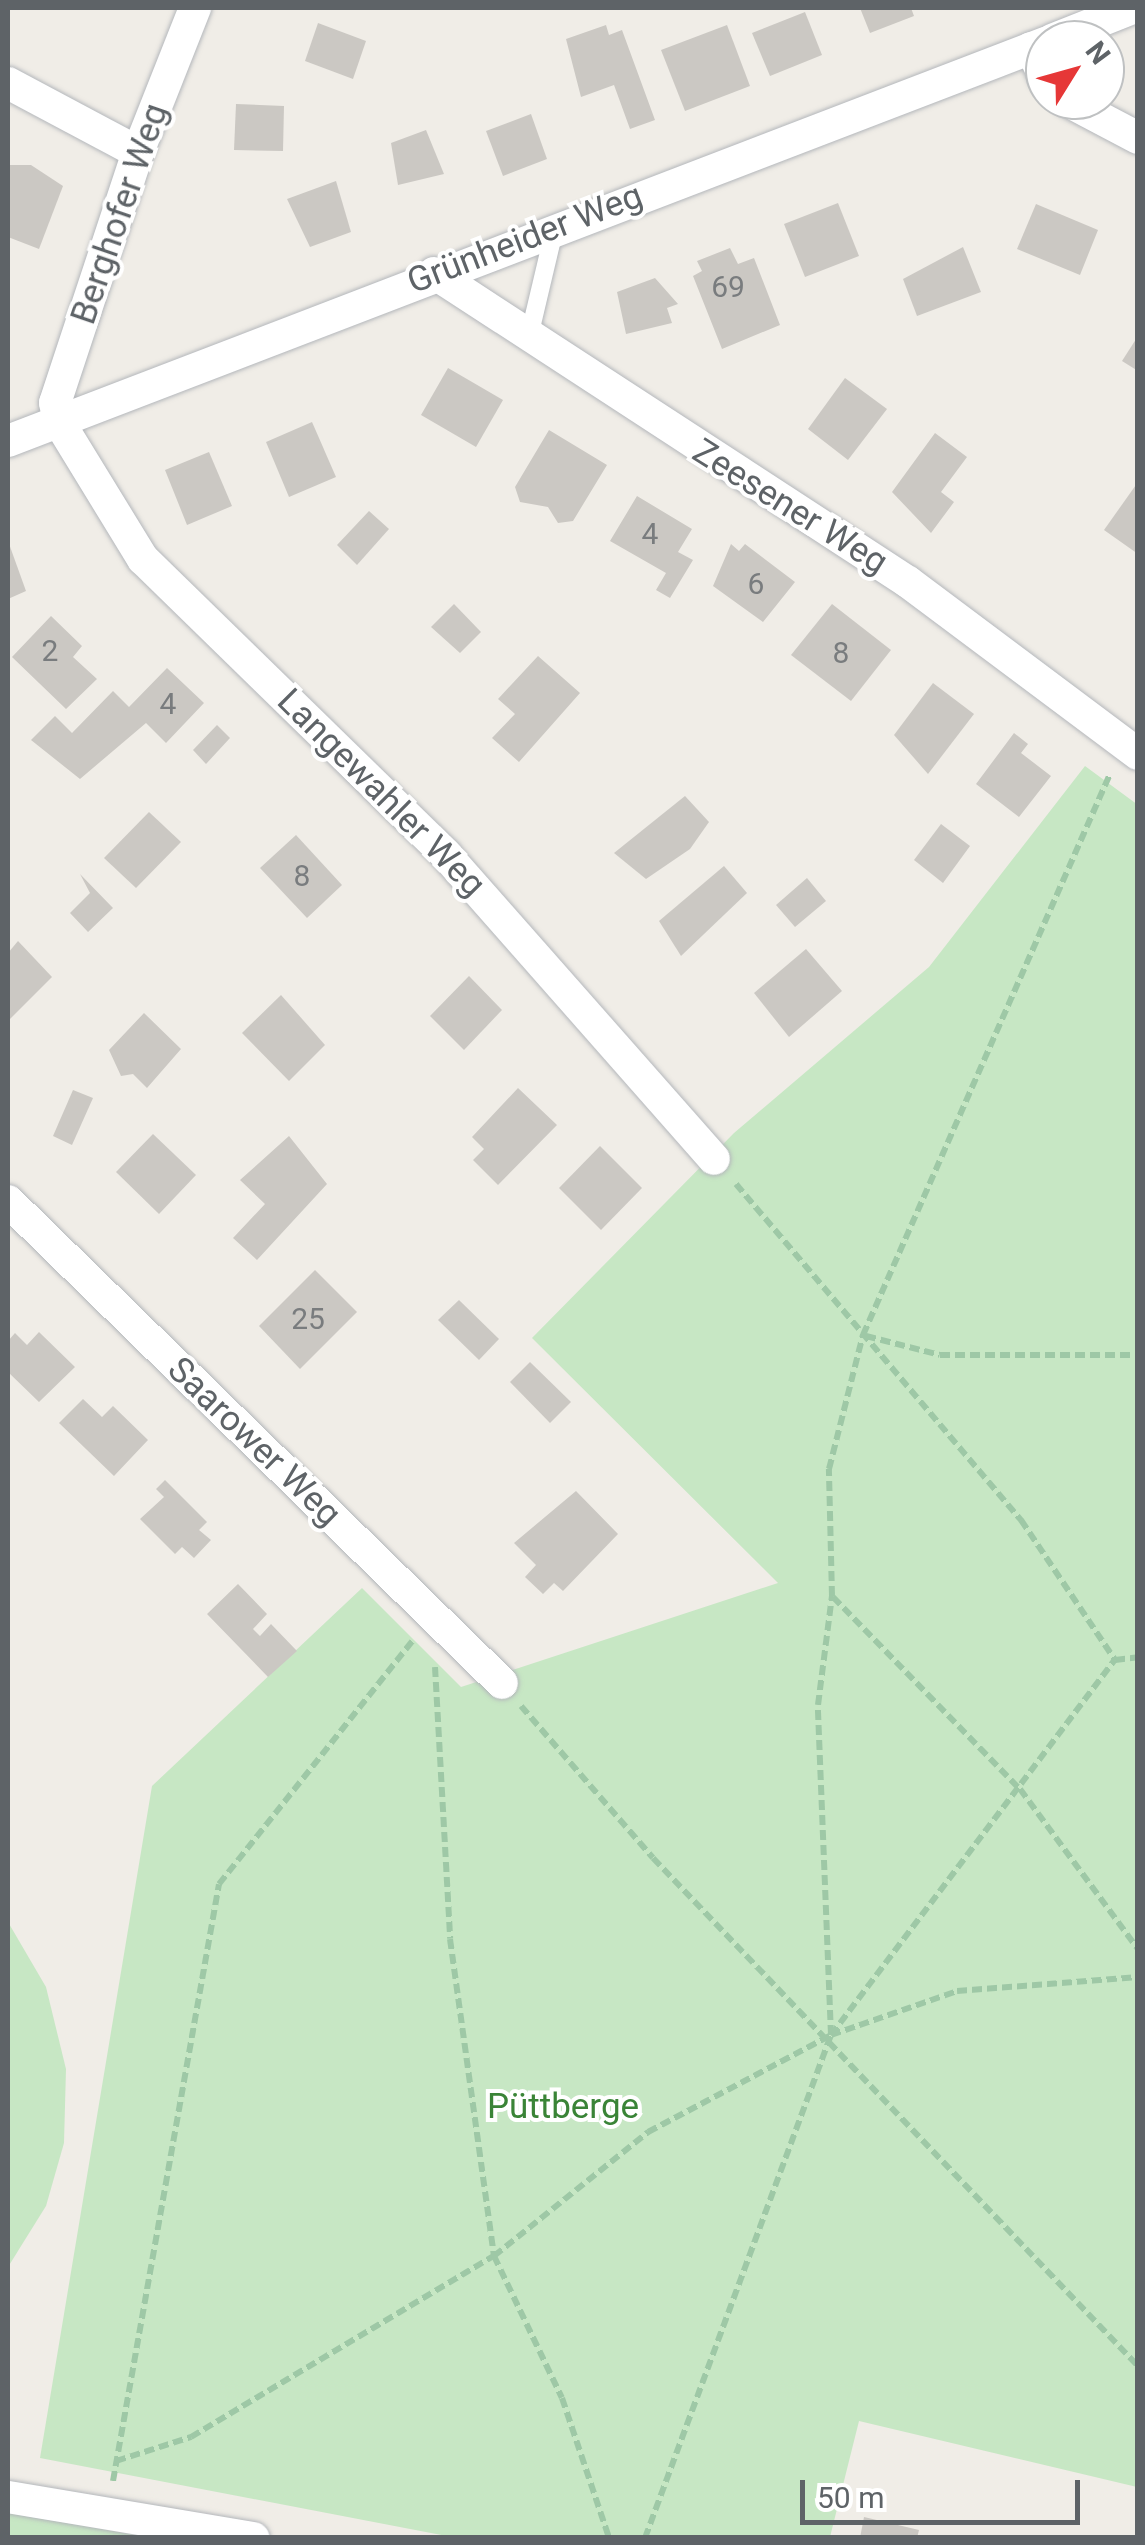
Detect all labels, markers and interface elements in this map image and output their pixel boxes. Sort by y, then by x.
north arrow [1025,20,1125,120]
text: N [1079,35,1117,71]
street label: Berghofer Weg [63,98,177,330]
street label: Grünheider Weg [402,175,648,303]
house number: 69 [711,269,745,305]
street label: Zeesener Weg [685,430,895,584]
house number: 4 [642,516,658,552]
house number: 6 [748,566,764,602]
house number: 2 [42,633,58,669]
house number: 8 [833,635,849,671]
street label: Langewahler Weg [268,680,494,906]
house number: 4 [160,686,176,722]
house number: 8 [294,858,310,894]
house number: 25 [291,1301,325,1337]
street label: Saarower Weg [159,1349,349,1535]
park label: Püttberge [487,2086,639,2128]
scale bar [805,2460,1085,2522]
text: 50 m [817,2480,884,2515]

